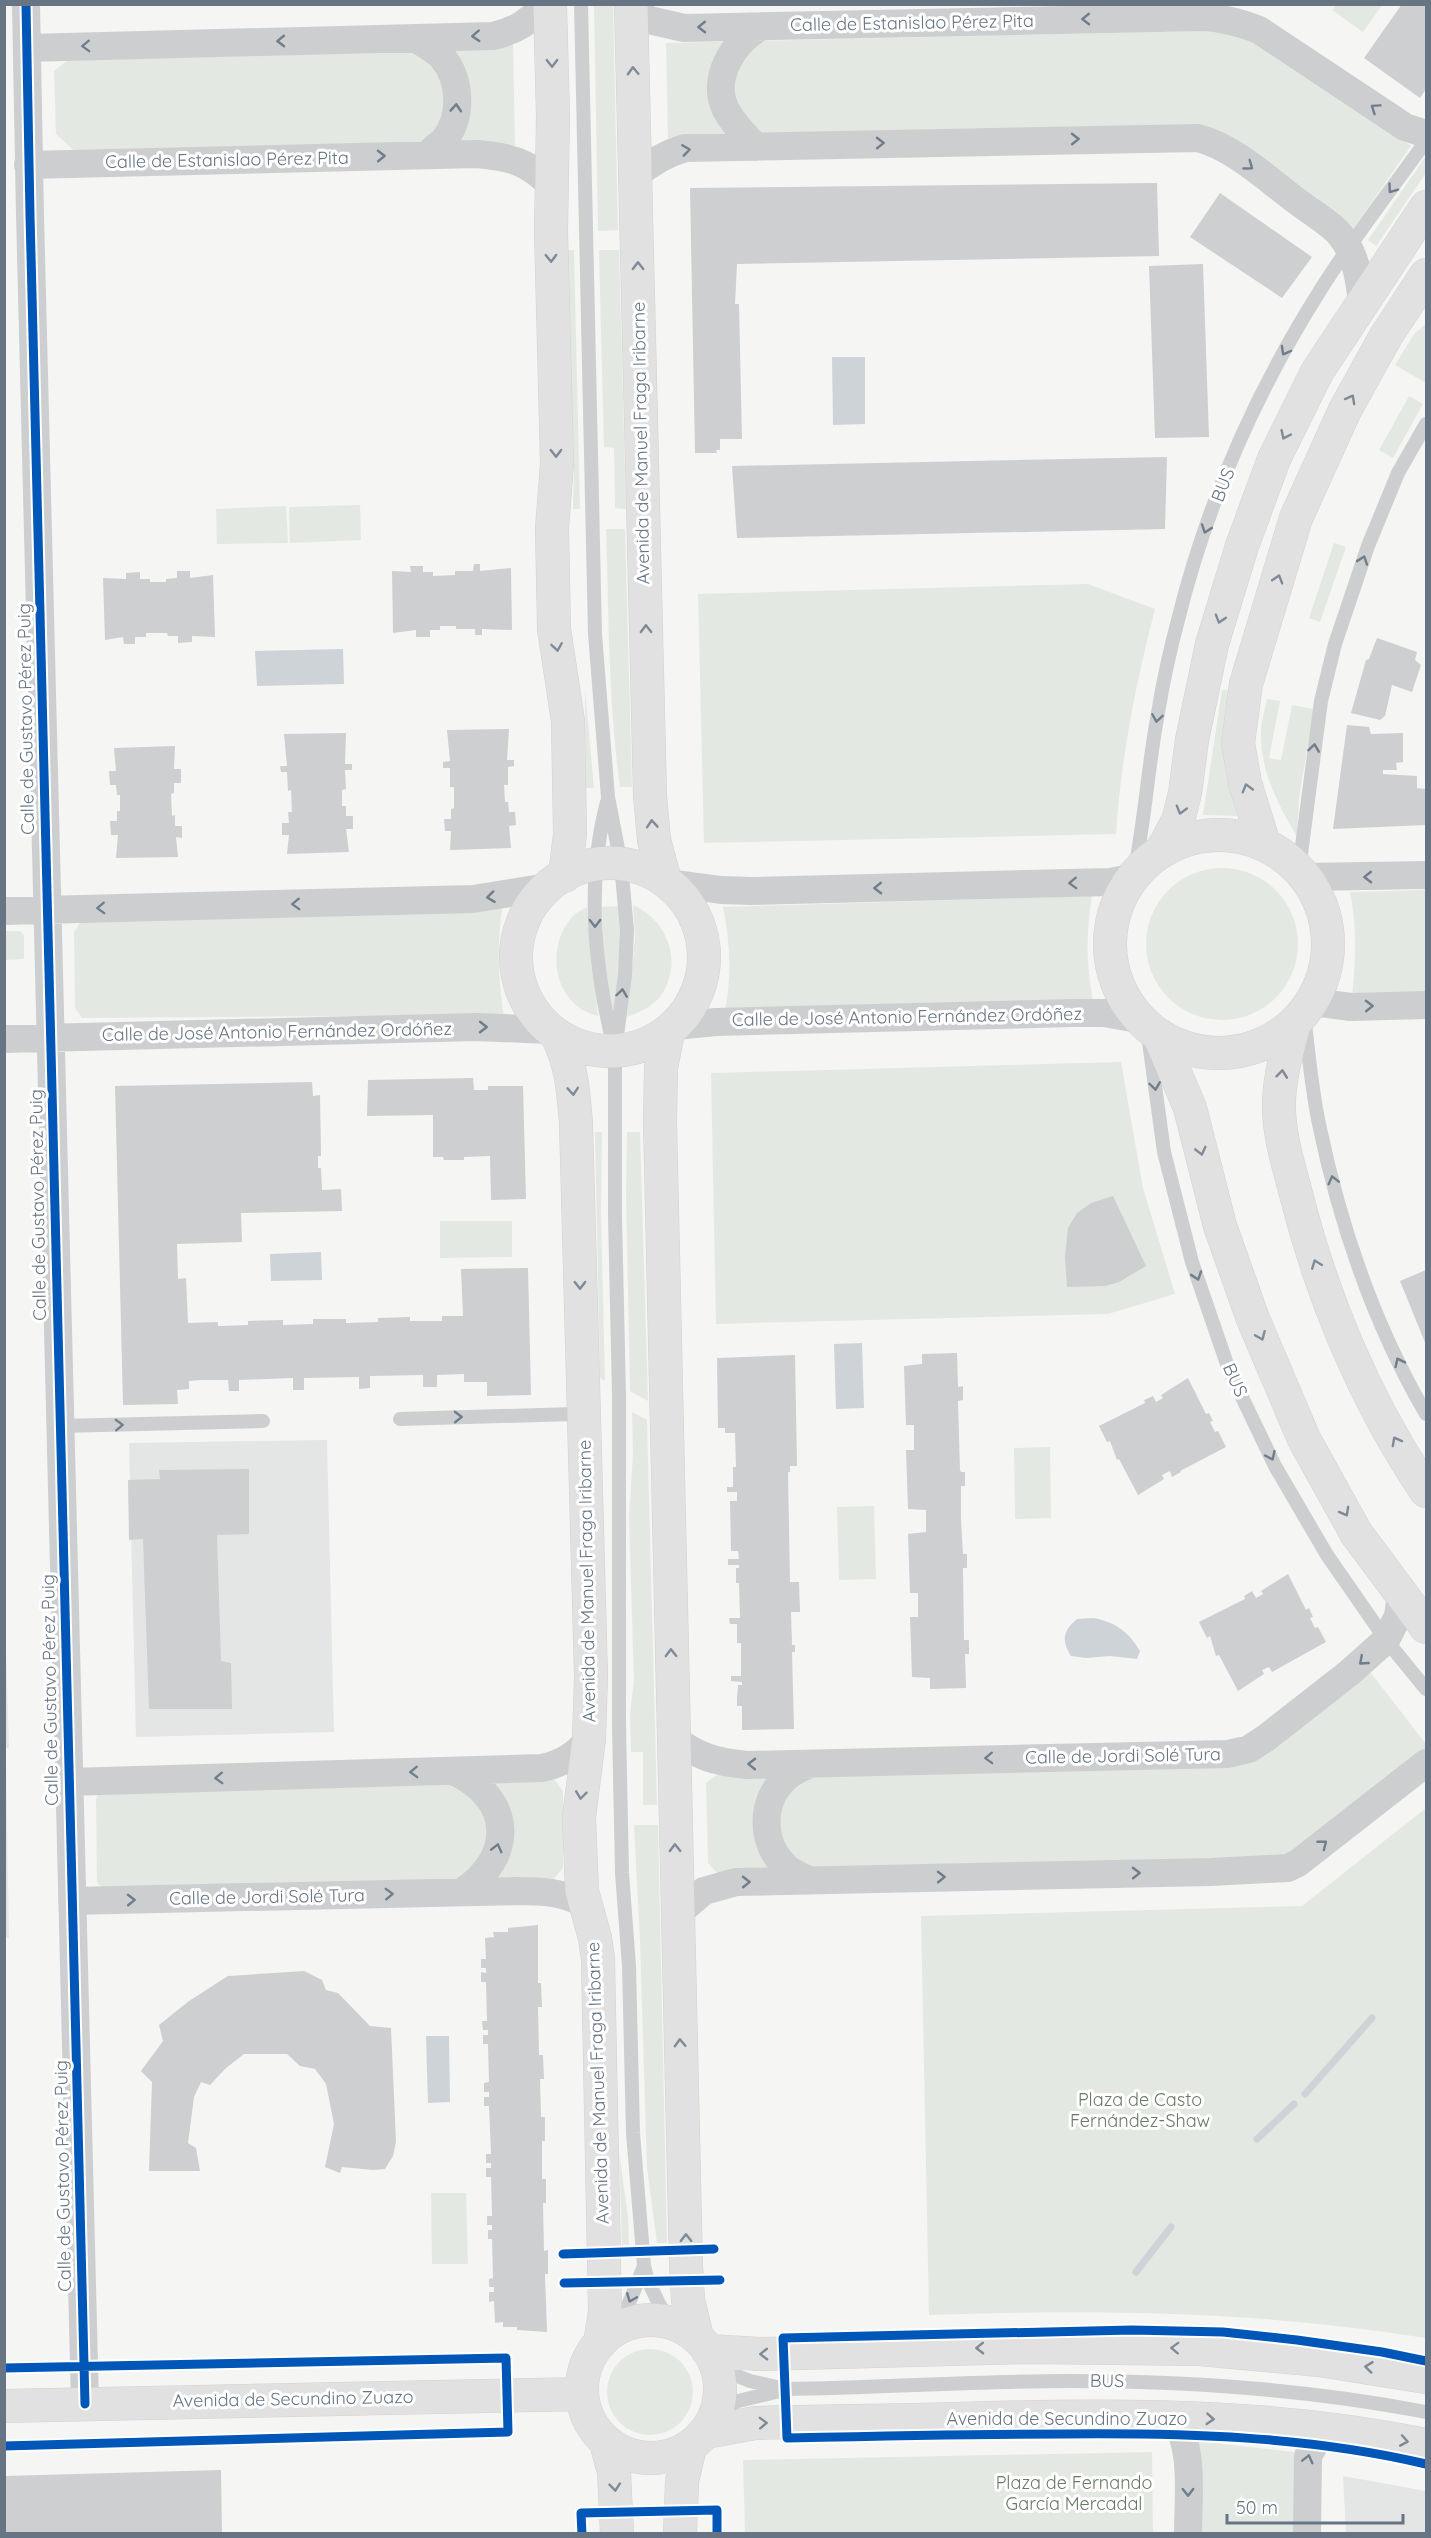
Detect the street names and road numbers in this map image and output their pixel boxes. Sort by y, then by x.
street label: Calle de Estanislao Pérez Pita [790,9,1034,36]
street label: Calle de Estanislao Pérez Pita [105,146,349,173]
street label: Avenida de Manuel Fraga Iribarne [627,302,654,584]
street label: BUS [1206,465,1239,505]
street label: Calle de Gustavo Pérez Puig [12,603,39,835]
street label: Calle de José Antonio Fernández Ordóñez [732,1002,1082,1031]
street label: Calle de José Antonio Fernández Ordóñez [102,1017,452,1046]
street label: Calle de Gustavo Pérez Puig [24,1089,51,1321]
street label: BUS [1218,1359,1253,1400]
street label: Avenida de Manuel Fraga Iribarne [573,1440,600,1722]
street label: Calle de Gustavo Pérez Puig [36,1574,63,1806]
street label: Calle de Jordi Solé Tura [1025,1742,1221,1769]
street label: Calle de Jordi Solé Tura [169,1883,365,1910]
street label: Avenida de Manuel Fraga Iribarne [581,1941,614,2225]
street label: Calle de Gustavo Pérez Puig [49,2060,76,2292]
street label: BUS [1090,2369,1124,2392]
street label: Avenida de Secundino Zuazo [172,2385,414,2412]
street label: Avenida de Secundino Zuazo [947,2407,1187,2430]

